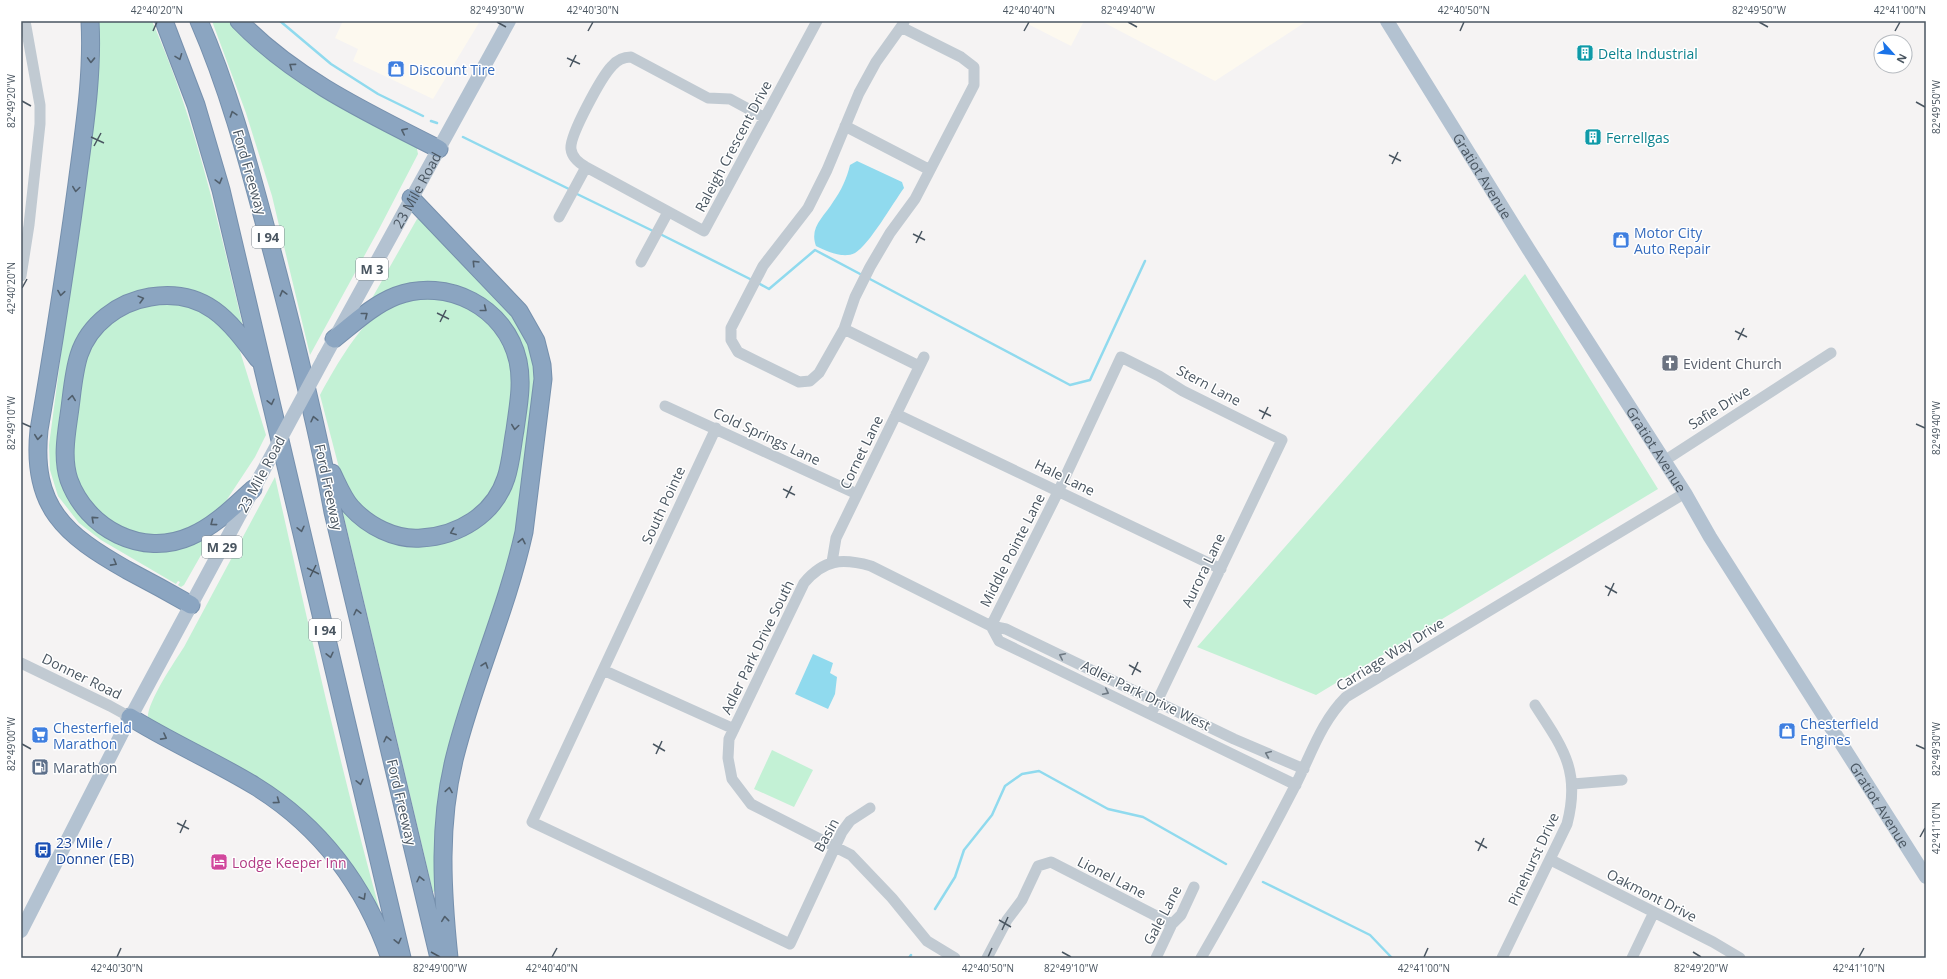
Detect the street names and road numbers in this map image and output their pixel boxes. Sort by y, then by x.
street label: Raleigh Crescent Drive [690,77,776,215]
street label: Ford Freeway [229,127,272,218]
street label: Gratiot Avenue [1449,129,1517,222]
street label: 23 Mile Road [388,148,445,231]
road number: I 94 [252,226,284,248]
road number: M 3 [356,258,388,280]
street label: Stern Lane [1174,360,1244,410]
street label: Safie Drive [1685,380,1754,433]
street label: Cold Springs Lane [710,403,824,469]
street label: Gratiot Avenue [1622,403,1691,496]
street label: Cornet Lane [835,412,887,492]
street label: 23 Mile Road [233,432,289,516]
street label: Ford Freeway [311,442,348,533]
street label: Hale Lane [1032,454,1098,500]
street label: South Pointe [637,463,689,547]
street label: Middle Pointe Lane [975,490,1049,610]
street label: Aurora Lane [1177,530,1229,610]
road number: M 29 [202,536,242,558]
street label: Adler Park Drive South [716,577,798,717]
street label: Carriage Way Drive [1332,613,1448,695]
road number: I 94 [309,619,341,641]
street label: Donner Road [39,649,125,703]
street label: Adler Park Drive West [1078,655,1214,735]
street label: Ford Freeway [383,757,421,848]
street label: Gratiot Avenue [1846,758,1914,851]
street label: Pinehurst Drive [1503,809,1563,909]
street label: Basin [809,815,843,855]
street label: Lionel Lane [1075,852,1150,902]
street label: Oakmont Drive [1604,864,1700,926]
street label: Gale Lane [1138,882,1186,948]

